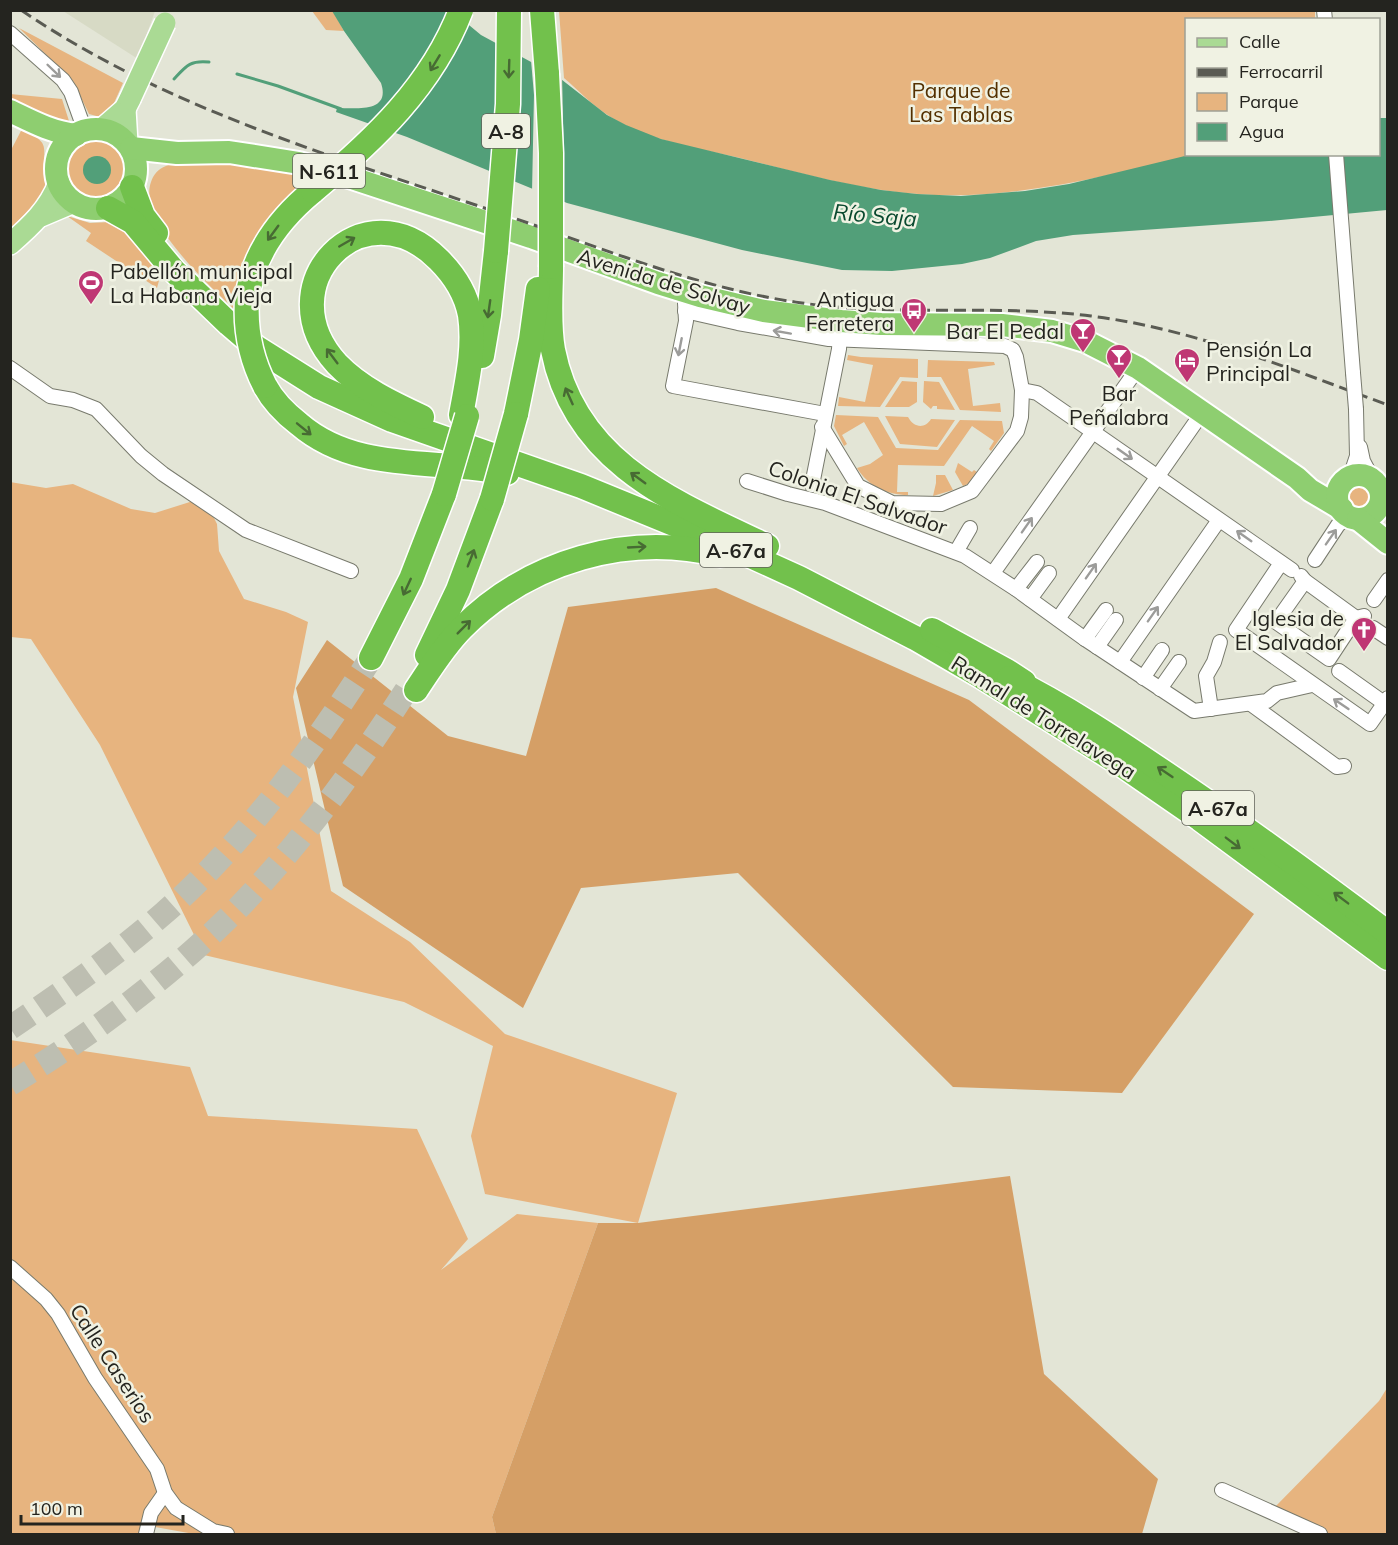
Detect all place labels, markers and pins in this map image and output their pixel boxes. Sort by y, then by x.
place label: Pabellón municipal La Habana Vieja [110,258,293,308]
sports icon: Pabellón municipal La Habana Vieja [76,268,106,306]
place label: Antigua Ferretera [806,286,894,336]
bus stop icon: Antigua Ferretera [899,296,929,334]
bar icon: Bar El Pedal [1068,316,1098,354]
place label: Bar El Pedal [946,318,1064,344]
place label: Pensión La Principal [1206,336,1312,386]
bar icon: Bar Peñalabra [1104,342,1134,380]
hotel icon: Pensión La Principal [1172,346,1202,384]
place label: Bar Peñalabra [1069,380,1169,430]
place label: Iglesia de El Salvador [1235,605,1344,655]
church icon: Iglesia de El Salvador [1349,615,1379,653]

